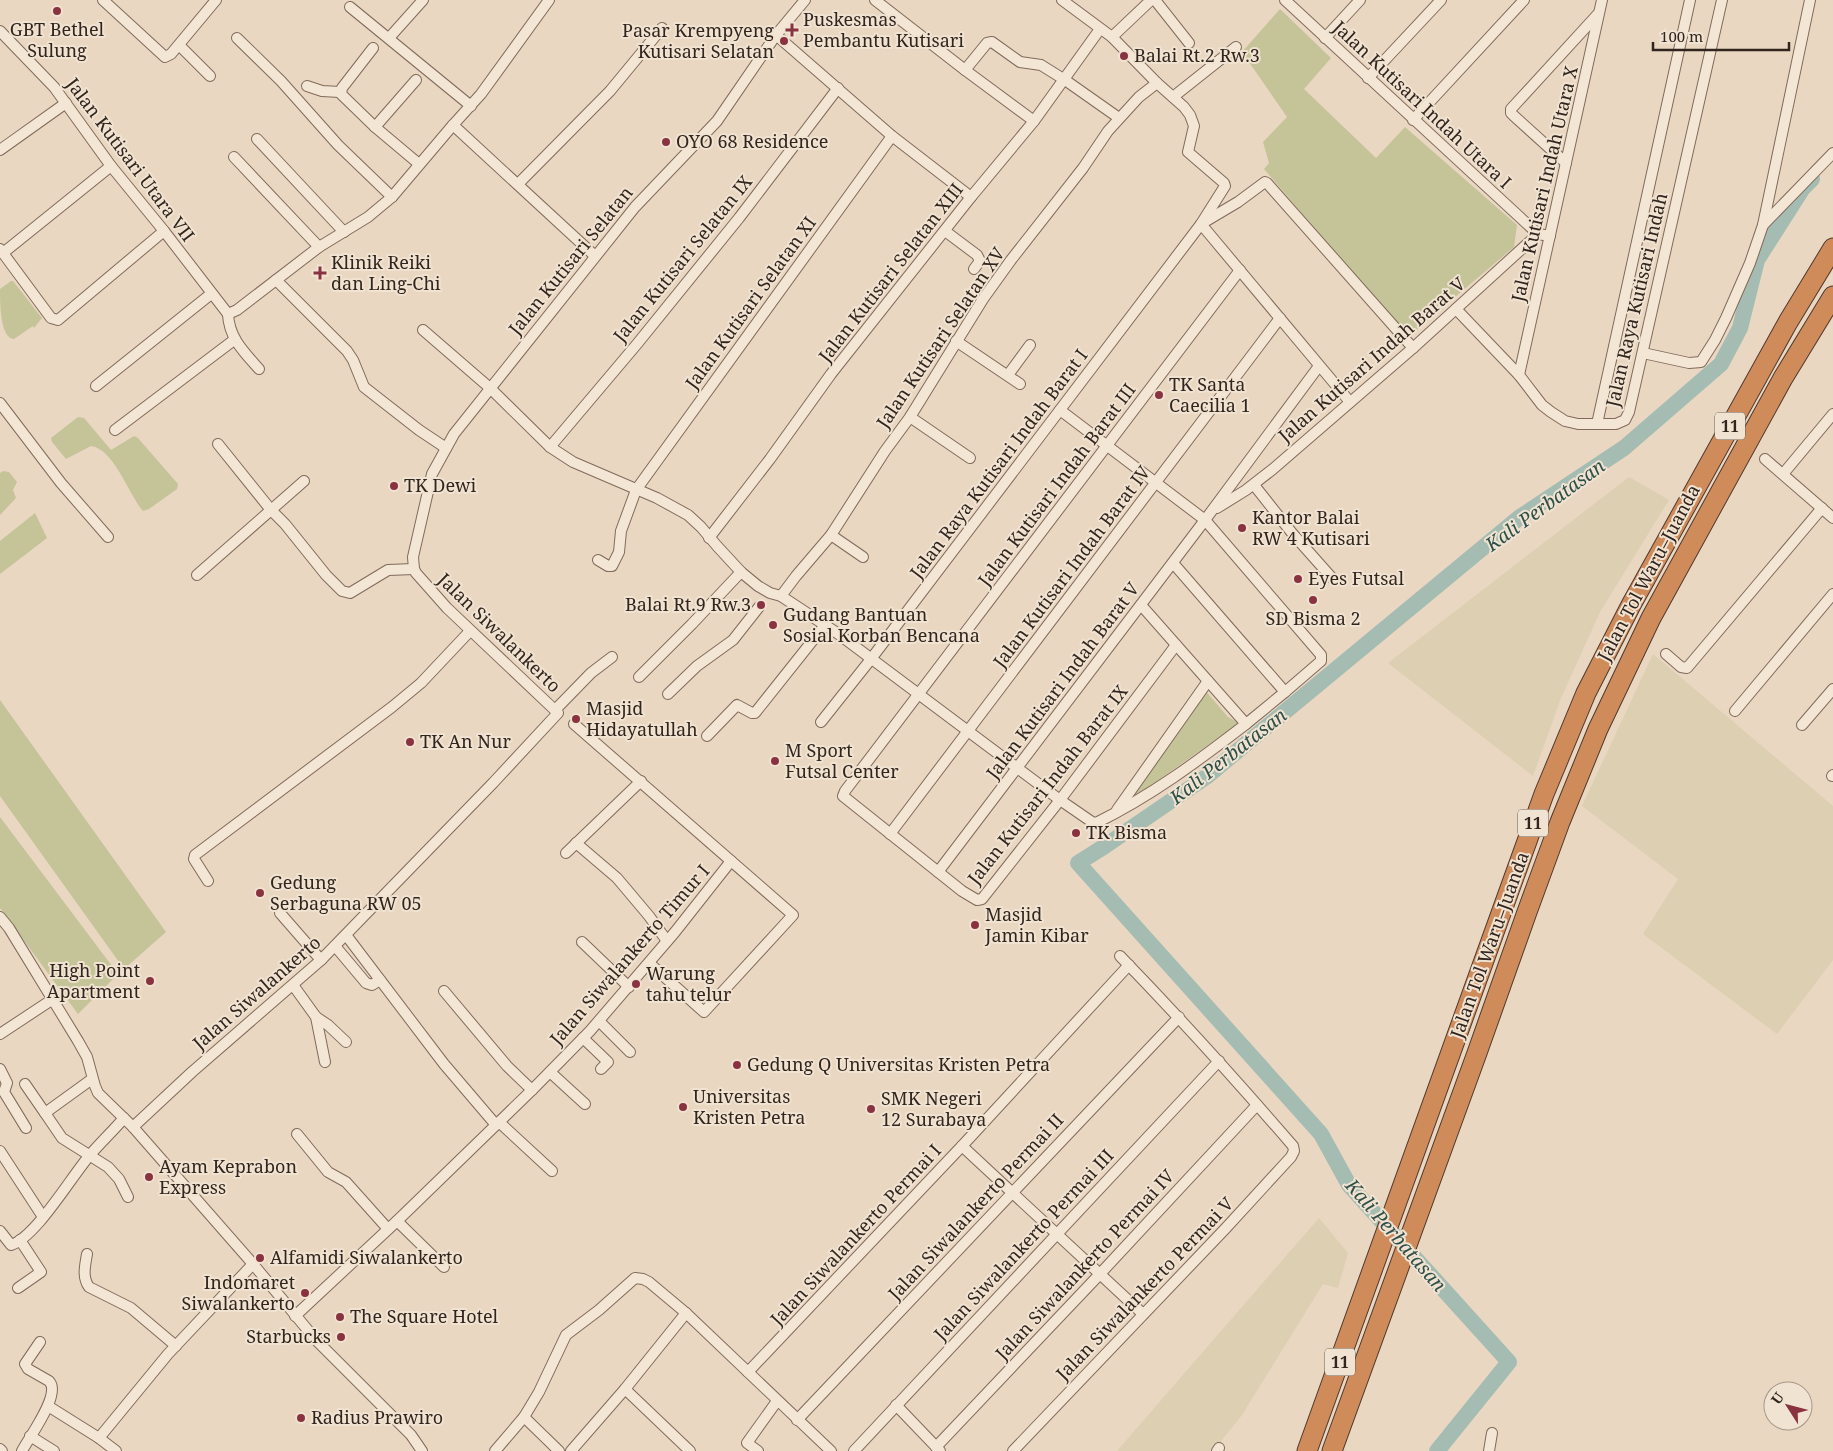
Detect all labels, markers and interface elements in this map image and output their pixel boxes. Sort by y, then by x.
marker: GBT Bethel Sulung [51,5,63,17]
place label: Puskesmas Pembantu Kutisari [803,7,964,52]
street label: Jalan Kutisari Indah Utara I [1327,14,1517,193]
place label: GBT Bethel Sulung [10,17,105,62]
place label: Pasar Krempyeng Kutisari Selatan [622,18,774,63]
scale bar [1653,20,1789,52]
marker: Puskesmas Pembantu Kutisari [785,23,799,37]
text: 100 m [1660,26,1703,46]
marker: Pasar Krempyeng Kutisari Selatan [778,35,790,47]
place label: Balai Rt.2 Rw.3 [1134,43,1260,67]
marker: Balai Rt.2 Rw.3 [1118,50,1130,62]
street label: Jalan Kutisari Indah Utara X [1505,63,1583,305]
street label: Jalan Kutisari Utara VII [61,72,200,246]
place label: OYO 68 Residence [676,129,828,153]
marker: OYO 68 Residence [660,136,672,148]
street label: Jalan Kutisari Selatan IX [607,170,757,347]
street label: Jalan Kutisari Selatan XIII [812,178,968,368]
street label: Jalan Kutisari Selatan [502,181,638,340]
street label: Jalan Raya Kutisari Indah [1599,190,1672,410]
street label: Jalan Kutisari Selatan XI [679,211,821,394]
street label: Jalan Kutisari Selatan XV [870,242,1010,433]
place label: Klinik Reiki dan Ling-Chi [331,250,441,295]
marker: Klinik Reiki dan Ling-Chi [313,266,327,280]
street label: Jalan Kutisari Indah Barat V [1272,271,1471,448]
street label: Jalan Raya Kutisari Indah Barat I [903,344,1092,584]
place label: TK Santa Caecilia 1 [1169,372,1251,417]
street label: Jalan Kutisari Indah Barat III [971,378,1140,591]
marker: TK Santa Caecilia 1 [1153,389,1165,401]
road number: 11 [1715,412,1745,440]
water label: Kali Perbatasan [1479,452,1610,558]
street label: Jalan Kutisari Indah Barat IV [987,460,1156,673]
place label: TK Dewi [404,473,477,497]
marker: TK Dewi [388,480,400,492]
street label: Jalan Tol Waru–Juanda [1591,480,1705,666]
place label: Kantor Balai RW 4 Kutisari [1252,505,1370,550]
marker: Kantor Balai RW 4 Kutisari [1236,522,1248,534]
place label: Eyes Futsal [1308,566,1404,590]
street label: Jalan Siwalankerto [432,567,566,697]
marker: Eyes Futsal [1292,573,1304,585]
street label: Jalan Kutisari Indah Barat V [980,577,1145,784]
place label: Balai Rt.9 Rw.3 [625,592,751,616]
marker: SD Bisma 2 [1307,594,1319,606]
marker: Balai Rt.9 Rw.3 [755,599,767,611]
place label: Gudang Bantuan Sosial Korban Bencana [783,602,980,647]
place label: SD Bisma 2 [1265,606,1361,630]
marker: Gudang Bantuan Sosial Korban Bencana [767,619,779,631]
street label: Jalan Kutisari Indah Barat IX [961,680,1133,890]
place label: Masjid Hidayatullah [586,696,698,741]
water label: Kali Perbatasan [1163,702,1292,810]
marker: Masjid Hidayatullah [570,713,582,725]
place label: TK An Nur [420,729,511,753]
marker: TK An Nur [404,736,416,748]
place label: M Sport Futsal Center [785,738,899,783]
marker: M Sport Futsal Center [769,755,781,767]
road number: 11 [1518,810,1548,836]
place label: TK Bisma [1086,820,1167,844]
marker: TK Bisma [1070,827,1082,839]
street label: Jalan Tol Waru–Juanda [1444,848,1534,1042]
street label: Jalan Siwalankerto Timur I [544,859,714,1050]
place label: Gedung Serbaguna RW 05 [270,870,422,915]
marker: Gedung Serbaguna RW 05 [254,887,266,899]
place label: Masjid Jamin Kibar [984,902,1089,947]
marker: Masjid Jamin Kibar [969,919,981,931]
street label: Jalan Siwalankerto [187,930,325,1055]
place label: High Point Apartment [47,958,140,1003]
place label: Warung tahu telur [646,961,732,1006]
marker: High Point Apartment [144,975,156,987]
marker: Warung tahu telur [630,978,642,990]
place label: Gedung Q Universitas Kristen Petra [747,1052,1050,1076]
marker: Gedung Q Universitas Kristen Petra [731,1059,743,1071]
place label: Universitas Kristen Petra [693,1084,805,1129]
place label: SMK Negeri 12 Surabaya [881,1086,986,1131]
marker: Universitas Kristen Petra [677,1101,689,1113]
marker: SMK Negeri 12 Surabaya [865,1103,877,1115]
street label: Jalan Siwalankerto Permai II [882,1108,1068,1305]
street label: Jalan Siwalankerto Permai I [764,1138,946,1331]
street label: Jalan Siwalankerto Permai III [927,1144,1118,1346]
place label: Ayam Keprabon Express [159,1154,297,1199]
street label: Jalan Siwalankerto Permai IV [989,1163,1180,1365]
marker: Ayam Keprabon Express [143,1171,155,1183]
water label: Kali Perbatasan [1339,1172,1453,1297]
street label: Jalan Siwalankerto Permai V [1050,1191,1239,1386]
place label: Alfamidi Siwalankerto [270,1245,463,1269]
marker: Alfamidi Siwalankerto [254,1252,266,1264]
place label: Indomaret Siwalankerto [181,1270,295,1315]
marker: Indomaret Siwalankerto [299,1287,311,1299]
place label: The Square Hotel [350,1304,499,1328]
marker: The Square Hotel [334,1311,346,1323]
place label: Starbucks [246,1324,331,1348]
marker: Starbucks [335,1331,347,1343]
road number: 11 [1325,1348,1355,1375]
north arrow [1763,1381,1813,1431]
text: U [1766,1388,1788,1408]
place label: Radius Prawiro [311,1405,443,1429]
marker: Radius Prawiro [295,1412,307,1424]

